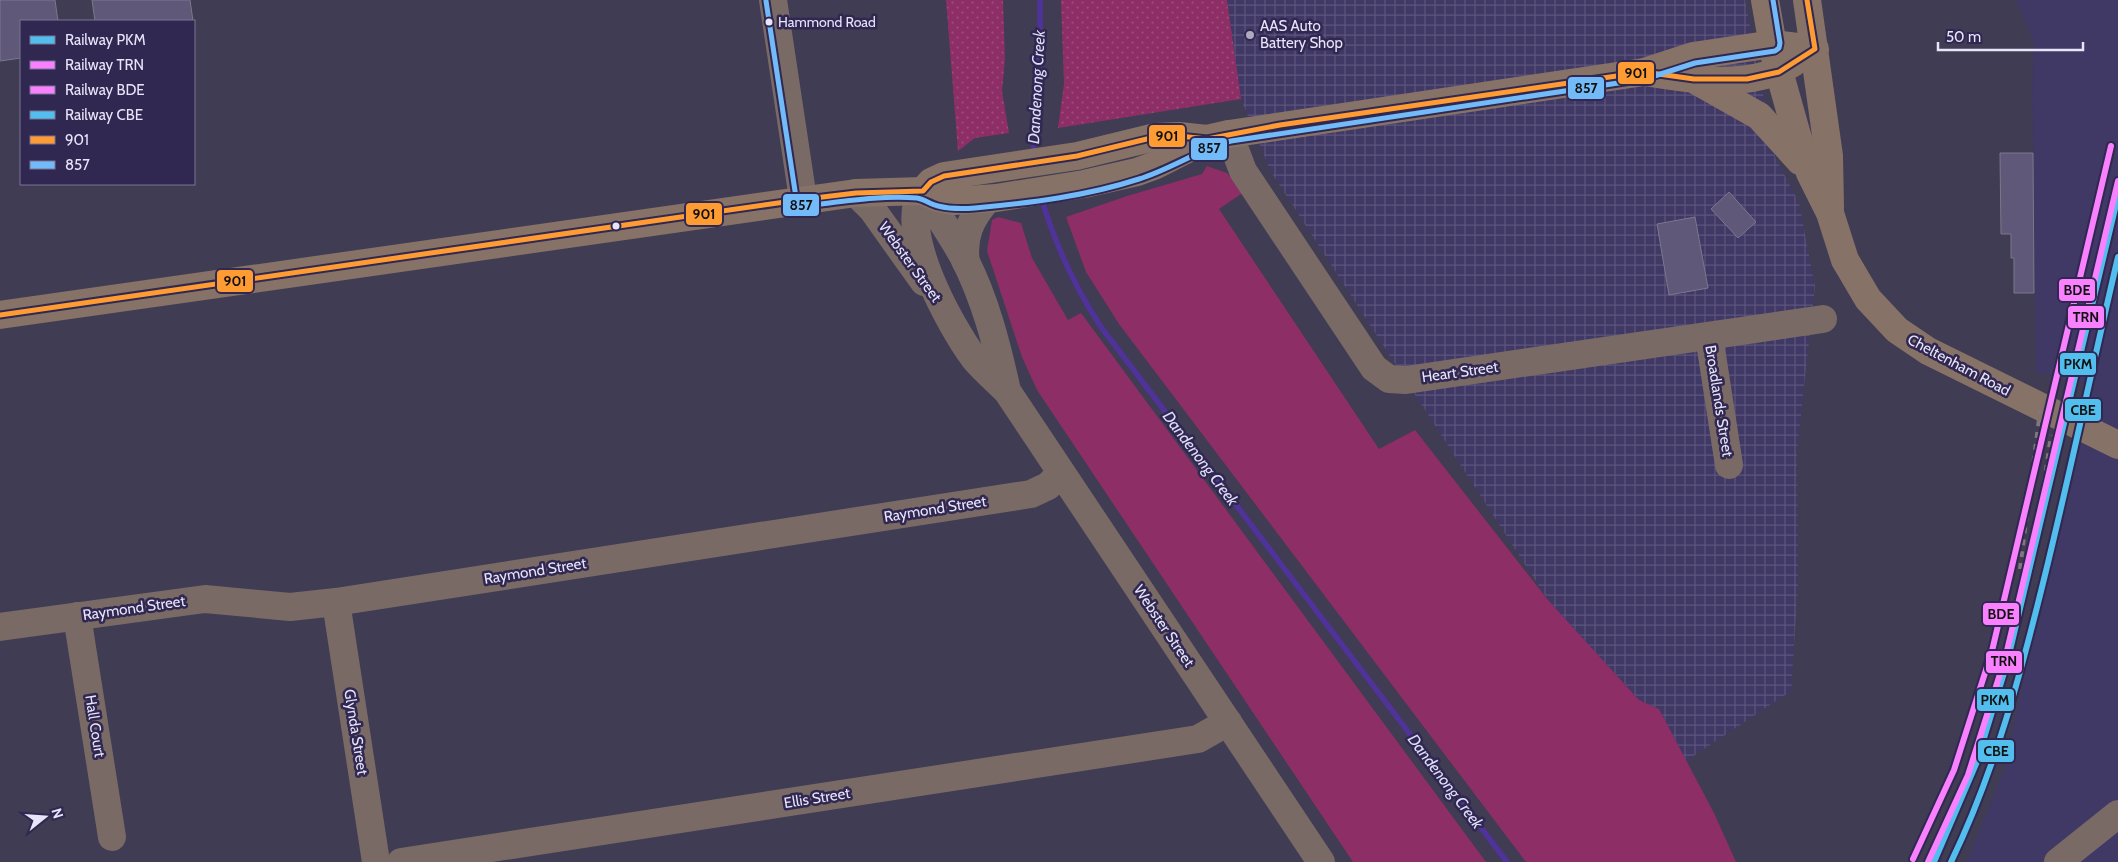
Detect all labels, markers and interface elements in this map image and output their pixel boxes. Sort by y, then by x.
place label: Hammond Road [778,13,876,31]
marker: Hammond Road [764,17,774,27]
place label: AAS Auto Battery Shop [1260,17,1343,52]
legend [20,20,195,185]
scale bar [1938,20,2083,52]
text: 50 m [1946,28,1981,46]
water label: Dandenong Creek [1024,29,1049,144]
marker: AAS Auto Battery Shop [1244,29,1256,41]
text: Railway PKM [65,31,146,49]
text: Railway TRN [65,56,144,74]
line badge: 901 [1617,61,1655,85]
text: 901 [1625,64,1647,82]
line badge: 857 [1567,76,1605,100]
text: 857 [1574,79,1598,97]
text: Railway BDE [65,81,145,99]
text: Railway CBE [65,106,143,124]
line badge: 901 [1148,124,1186,148]
text: 901 [1156,127,1178,145]
text: 901 [65,131,89,149]
line badge: 857 [1190,137,1228,161]
text: 857 [1197,139,1221,157]
text: 857 [65,156,90,174]
line badge: 857 [782,193,820,217]
text: 857 [789,196,813,214]
line badge: 901 [685,202,723,226]
text: 901 [693,205,715,223]
street label: Webster Street [875,218,945,306]
unlabelled marker [611,221,621,231]
line badge: 901 [216,269,254,293]
text: 901 [224,272,246,290]
line badge: BDE [2058,278,2096,302]
text: BDE [2064,281,2090,299]
line badge: TRN [2067,305,2105,329]
text: TRN [2073,308,2099,326]
street label: Cheltenham Road [1904,330,2014,400]
street label: Broadlands Street [1701,344,1737,458]
line badge: PKM [2059,352,2097,376]
text: PKM [2064,355,2093,373]
street label: Heart Street [1421,358,1499,386]
line badge: CBE [2064,398,2102,422]
text: CBE [2070,401,2096,419]
water label: Dandenong Creek [1159,407,1243,510]
street label: Raymond Street [882,492,988,526]
street label: Raymond Street [482,554,588,588]
street label: Webster Street [1130,582,1198,670]
street label: Raymond Street [82,592,186,624]
line badge: BDE [1982,602,2020,626]
text: BDE [1988,605,2014,623]
line badge: TRN [1985,650,2023,674]
text: TRN [1991,652,2017,670]
street label: Glynda Street [340,688,372,776]
line badge: PKM [1976,688,2015,712]
text: PKM [1981,691,2010,709]
street label: Hall Court [81,693,109,759]
water label: Dandenong Creek [1404,730,1488,833]
line badge: CBE [1977,739,2015,763]
text: CBE [1983,742,2009,760]
street label: Ellis Street [783,784,851,812]
north arrow [20,792,70,842]
text: N [47,806,67,821]

